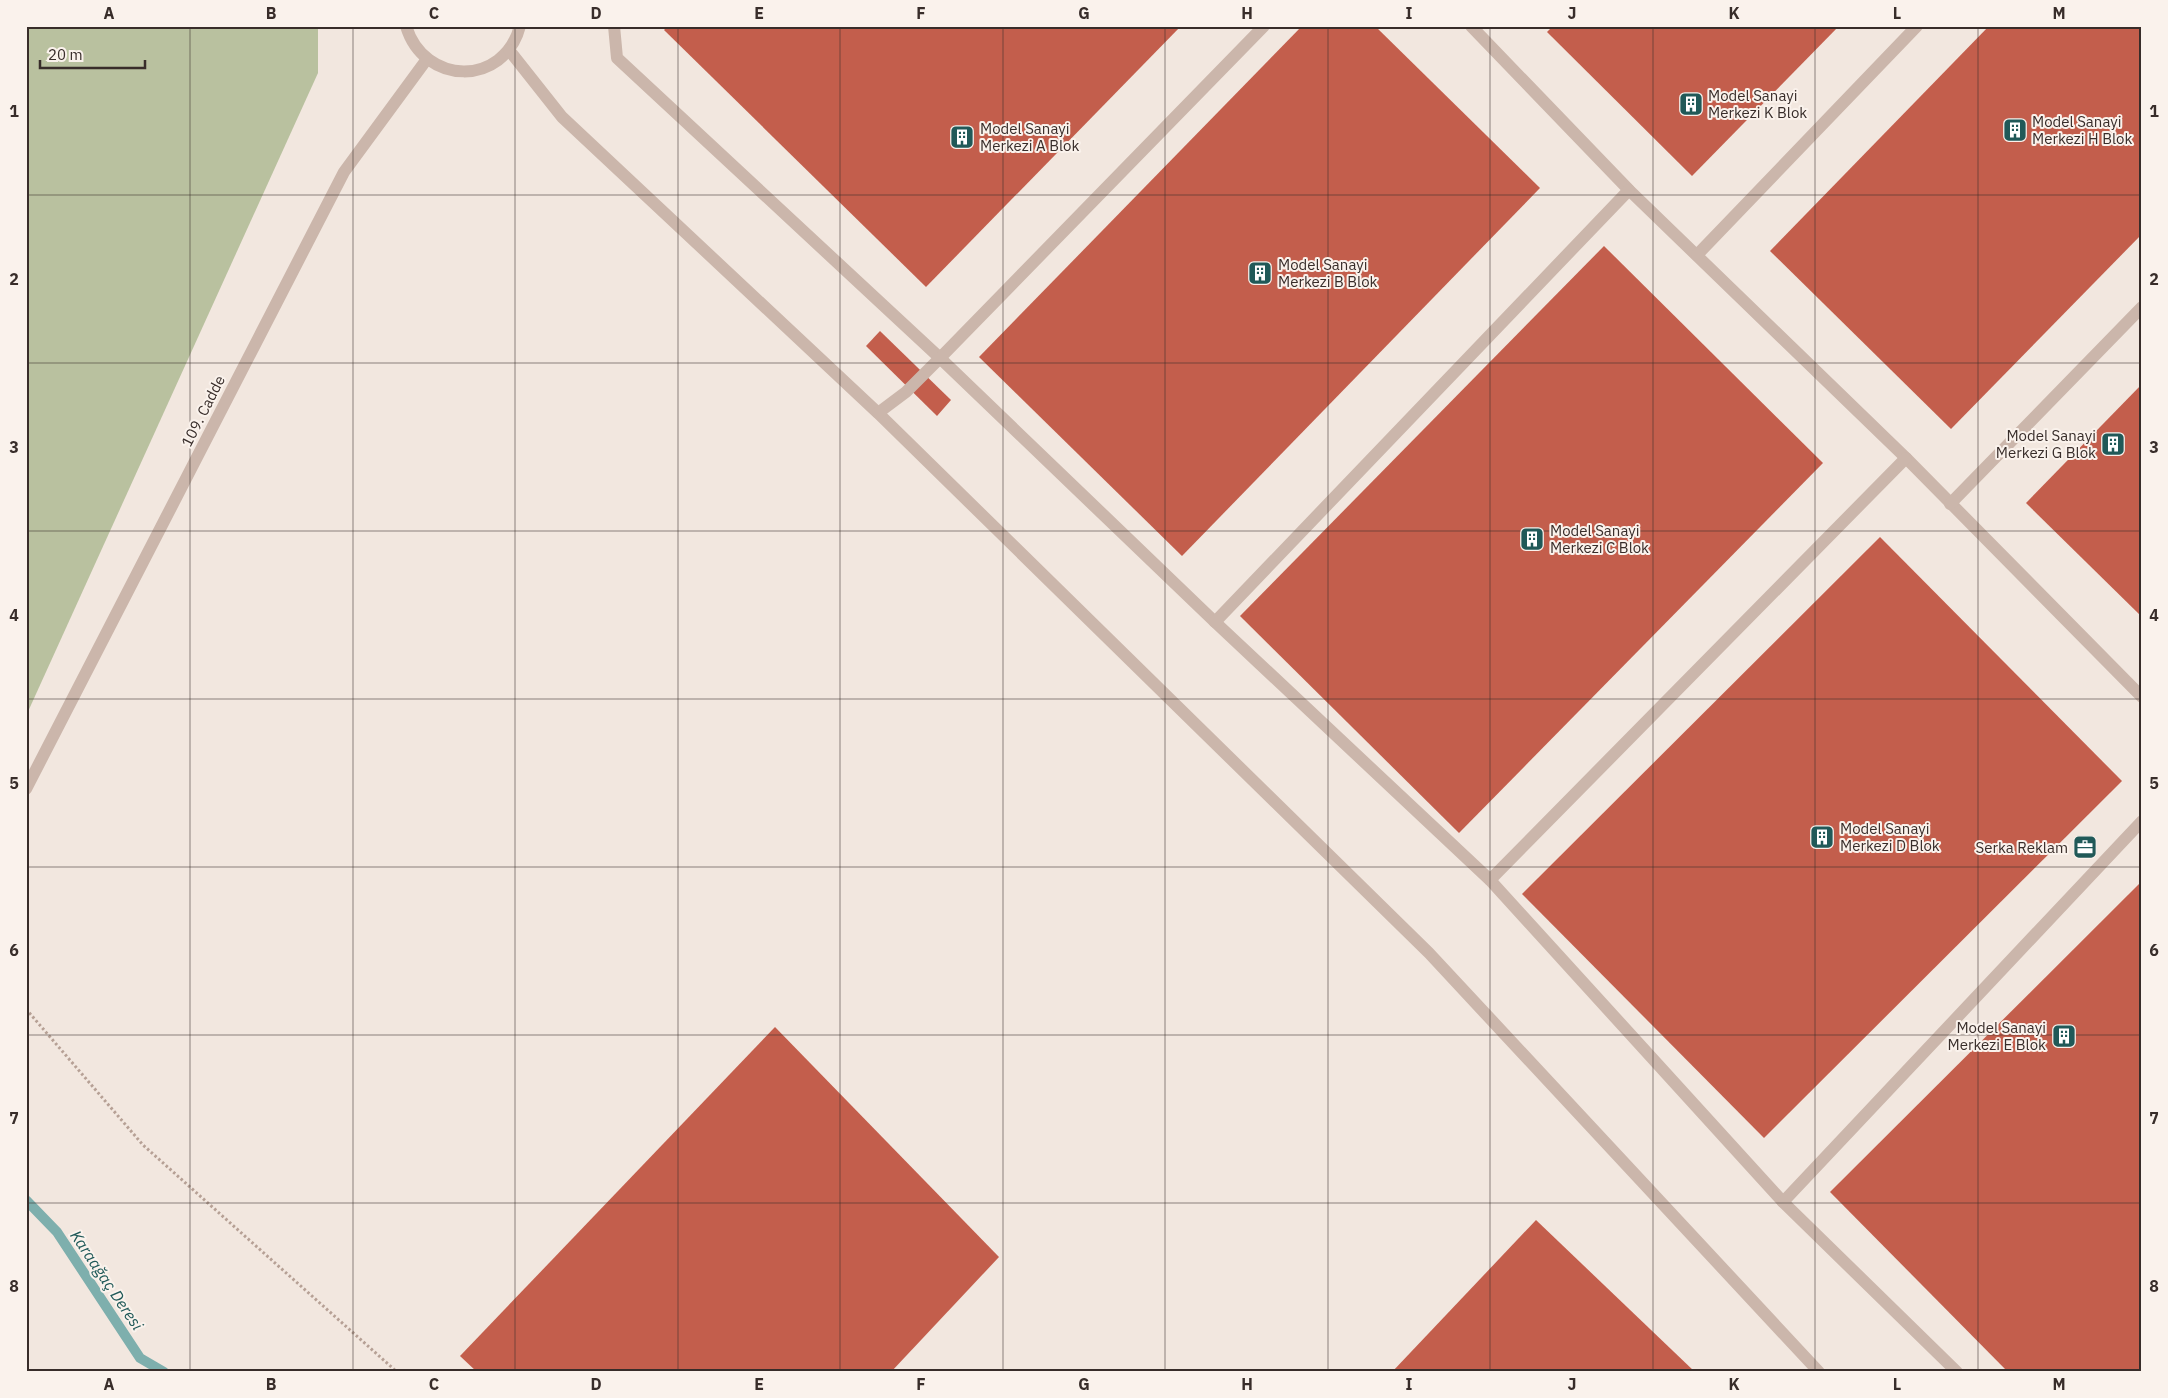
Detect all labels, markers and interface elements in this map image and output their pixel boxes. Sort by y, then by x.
text: A [104,3,115,23]
text: B [266,3,277,23]
text: C [429,3,439,23]
text: D [590,3,602,23]
text: E [754,3,764,23]
text: F [916,3,926,23]
text: G [1078,3,1090,23]
text: H [1241,3,1253,23]
text: I [1406,3,1413,23]
text: J [1568,3,1576,23]
text: K [1728,3,1740,23]
text: L [1893,3,1901,23]
text: M [2052,3,2066,23]
scale bar [40,38,145,70]
text: 20 m [48,45,83,64]
place label: Model Sanayi Merkezi K Blok [1708,86,1807,122]
building icon: Model Sanayi Merkezi K Blok [1678,91,1704,117]
text: 1 [9,101,19,121]
text: 1 [2149,101,2159,121]
place label: Model Sanayi Merkezi H Blok [2032,112,2132,148]
building icon: Model Sanayi Merkezi H Blok [2002,117,2028,143]
place label: Model Sanayi Merkezi A Blok [980,119,1079,155]
building icon: Model Sanayi Merkezi A Blok [949,124,975,150]
place label: Model Sanayi Merkezi B Blok [1278,255,1378,291]
building icon: Model Sanayi Merkezi B Blok [1247,260,1273,286]
text: 2 [9,269,19,289]
text: 2 [2149,269,2159,289]
street label: 109. Cadde [177,372,229,450]
place label: Model Sanayi Merkezi G Blok [1996,426,2096,462]
building icon: Model Sanayi Merkezi G Blok [2100,431,2126,457]
text: 3 [9,437,19,457]
text: 3 [2149,437,2159,457]
place label: Model Sanayi Merkezi C Blok [1550,521,1649,557]
building icon: Model Sanayi Merkezi C Blok [1519,526,1545,552]
text: 4 [9,605,19,625]
text: 4 [2149,605,2159,625]
text: 5 [9,773,19,793]
text: 5 [2149,773,2159,793]
place label: Model Sanayi Merkezi D Blok [1840,819,1940,855]
building icon: Model Sanayi Merkezi D Blok [1809,824,1835,850]
office icon: Serka Reklam [2072,834,2098,860]
place label: Serka Reklam [1975,838,2068,857]
text: 6 [9,940,19,960]
text: 6 [2149,940,2159,960]
place label: Model Sanayi Merkezi E Blok [1948,1018,2046,1054]
building icon: Model Sanayi Merkezi E Blok [2051,1023,2077,1049]
text: 7 [9,1108,19,1128]
text: 7 [2149,1108,2159,1128]
water label: Karaağaç Deresi [66,1226,148,1334]
text: 8 [9,1276,19,1296]
text: 8 [2149,1276,2159,1296]
text: A [104,1374,115,1394]
text: B [266,1374,277,1394]
text: C [429,1374,439,1394]
text: D [590,1374,602,1394]
text: E [754,1374,764,1394]
text: F [916,1374,926,1394]
text: G [1078,1374,1090,1394]
text: H [1241,1374,1253,1394]
text: I [1406,1374,1413,1394]
text: J [1568,1374,1576,1394]
text: K [1728,1374,1740,1394]
text: L [1893,1374,1901,1394]
text: M [2052,1374,2066,1394]

